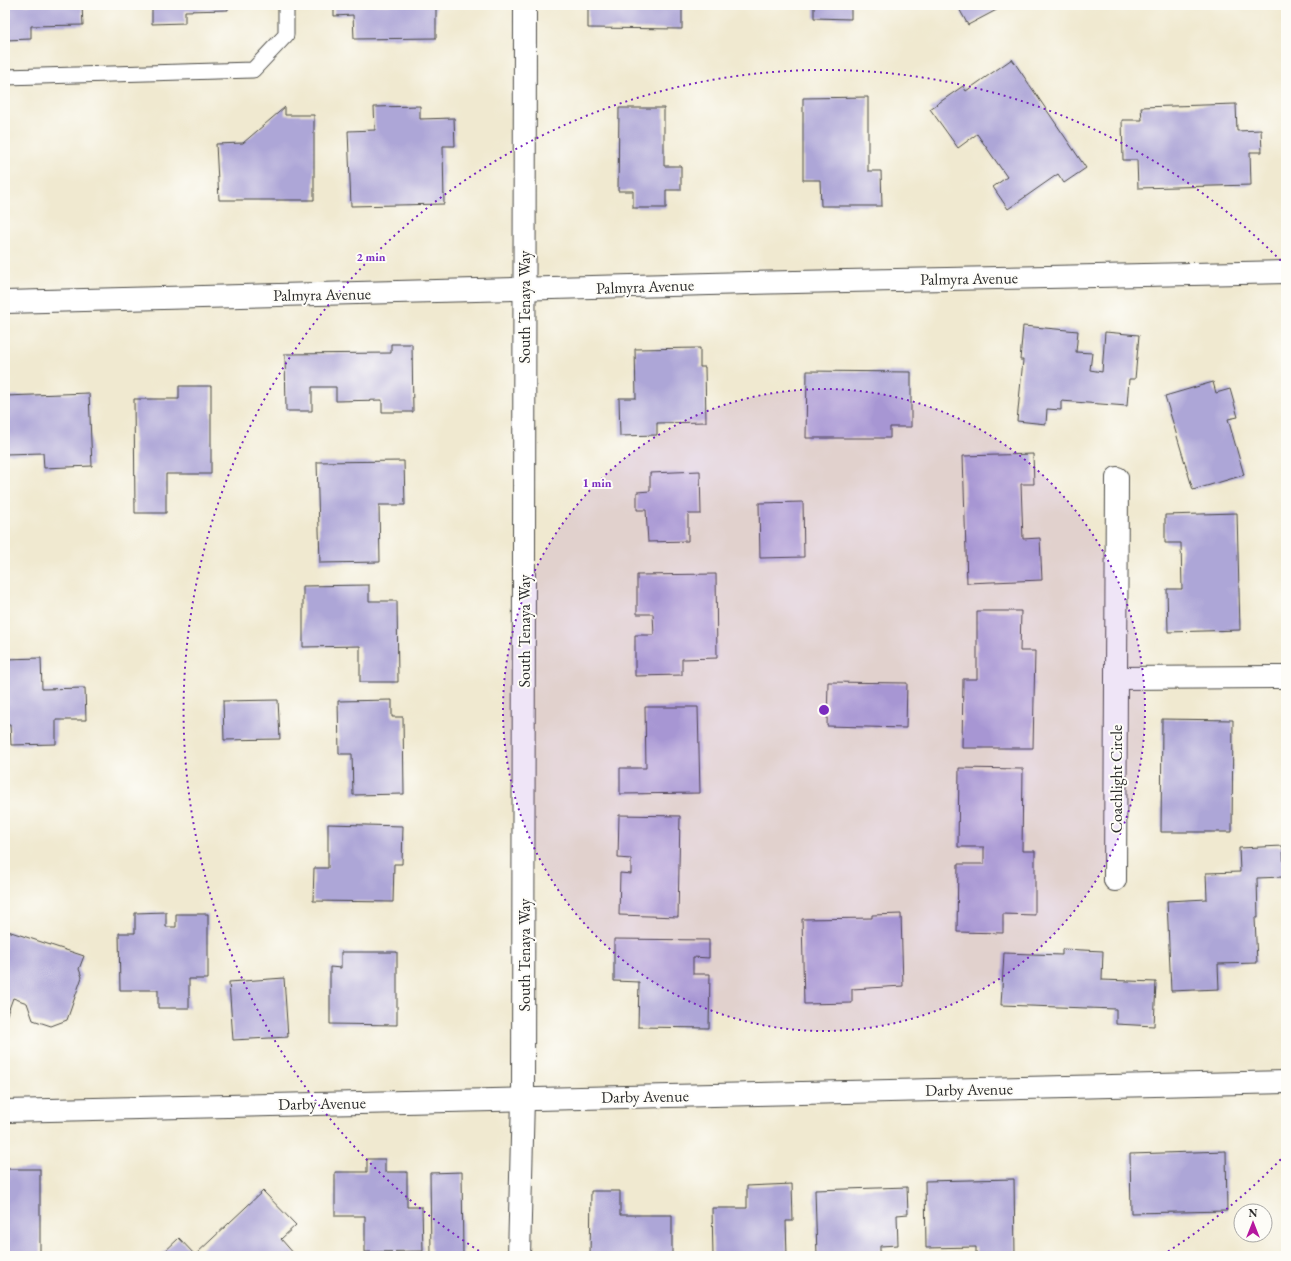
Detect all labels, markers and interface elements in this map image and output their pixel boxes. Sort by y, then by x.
text: 2 min [356,249,386,265]
street label: South Tenaya Way [514,250,535,363]
street label: Palmyra Avenue [920,267,1018,290]
street label: Palmyra Avenue [596,274,694,299]
street label: Palmyra Avenue [273,283,371,306]
text: 1 min [582,475,612,491]
street label: South Tenaya Way [514,574,535,687]
centre of rings [817,703,831,717]
street label: Coachlight Circle [1106,725,1127,833]
street label: South Tenaya Way [514,898,535,1011]
street label: Darby Avenue [925,1078,1013,1101]
street label: Darby Avenue [601,1085,689,1108]
street label: Darby Avenue [278,1092,366,1115]
north arrow [1233,1203,1273,1243]
text: N [1249,1206,1258,1220]

